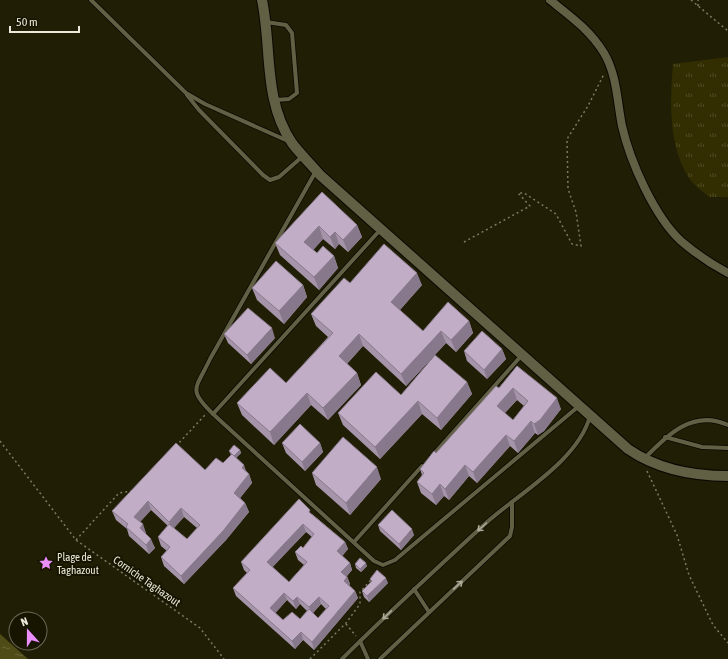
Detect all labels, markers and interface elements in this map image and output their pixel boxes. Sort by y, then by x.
scale bar [10,8,79,34]
text: 50 m [16,15,38,29]
one-way arrow [477,522,487,531]
place label: Plage de Taghazout [57,551,99,576]
street label: Corniche Taghazout [111,553,183,609]
place icon: Plage de Taghazout [38,555,54,571]
one-way arrow [452,581,462,590]
one-way arrow [382,610,392,620]
north arrow [8,611,48,651]
text: N [19,615,30,628]

